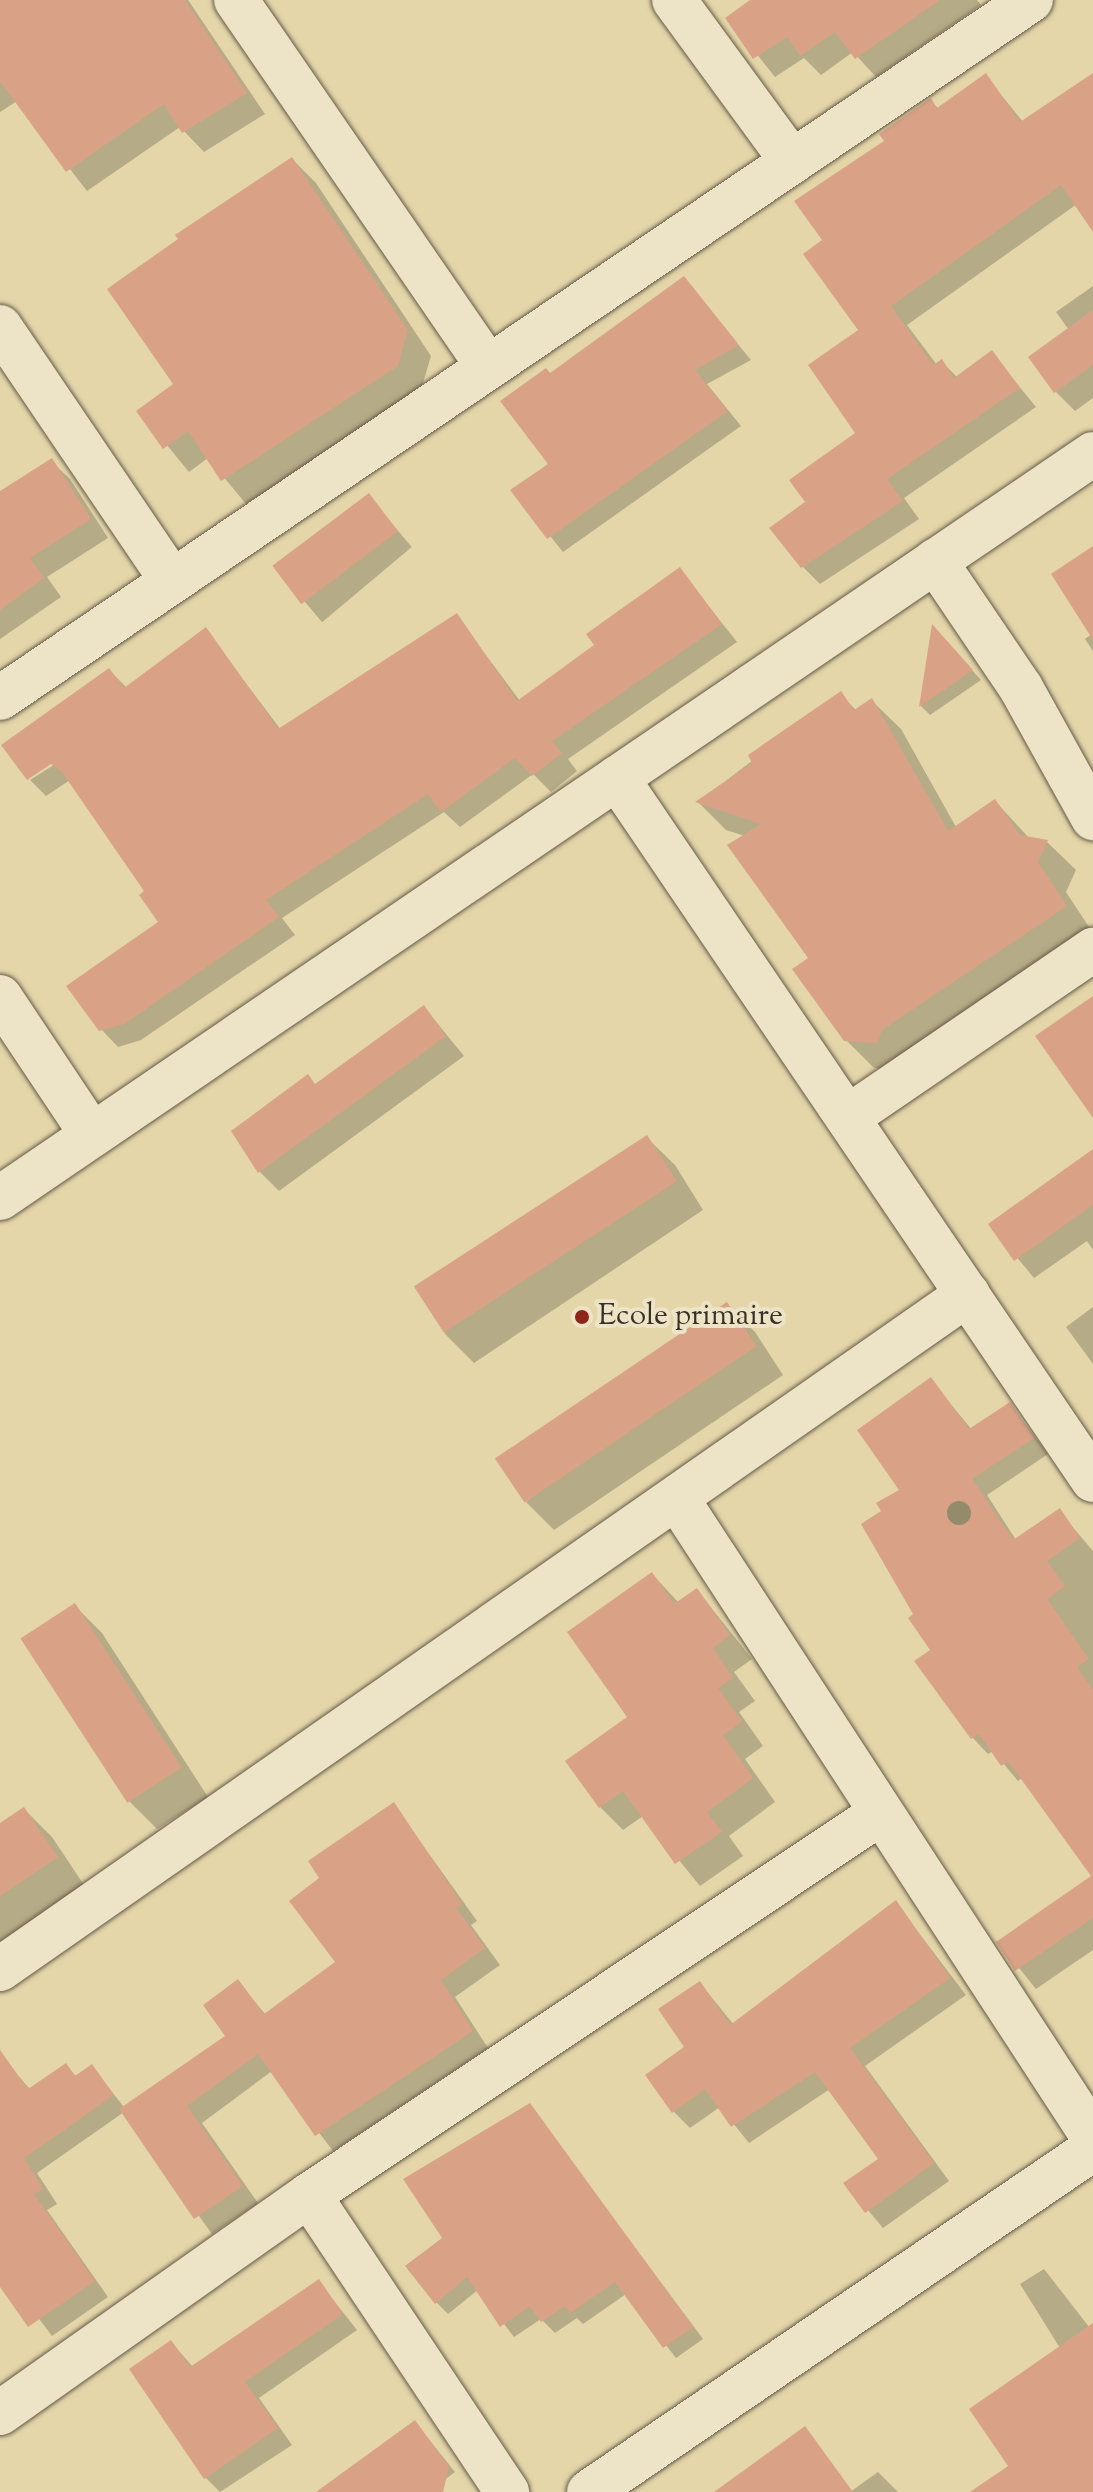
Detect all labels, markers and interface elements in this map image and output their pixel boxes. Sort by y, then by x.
place label: Ecole primaire [598,1299,783,1335]
marker: Ecole primaire [573,1308,591,1326]

